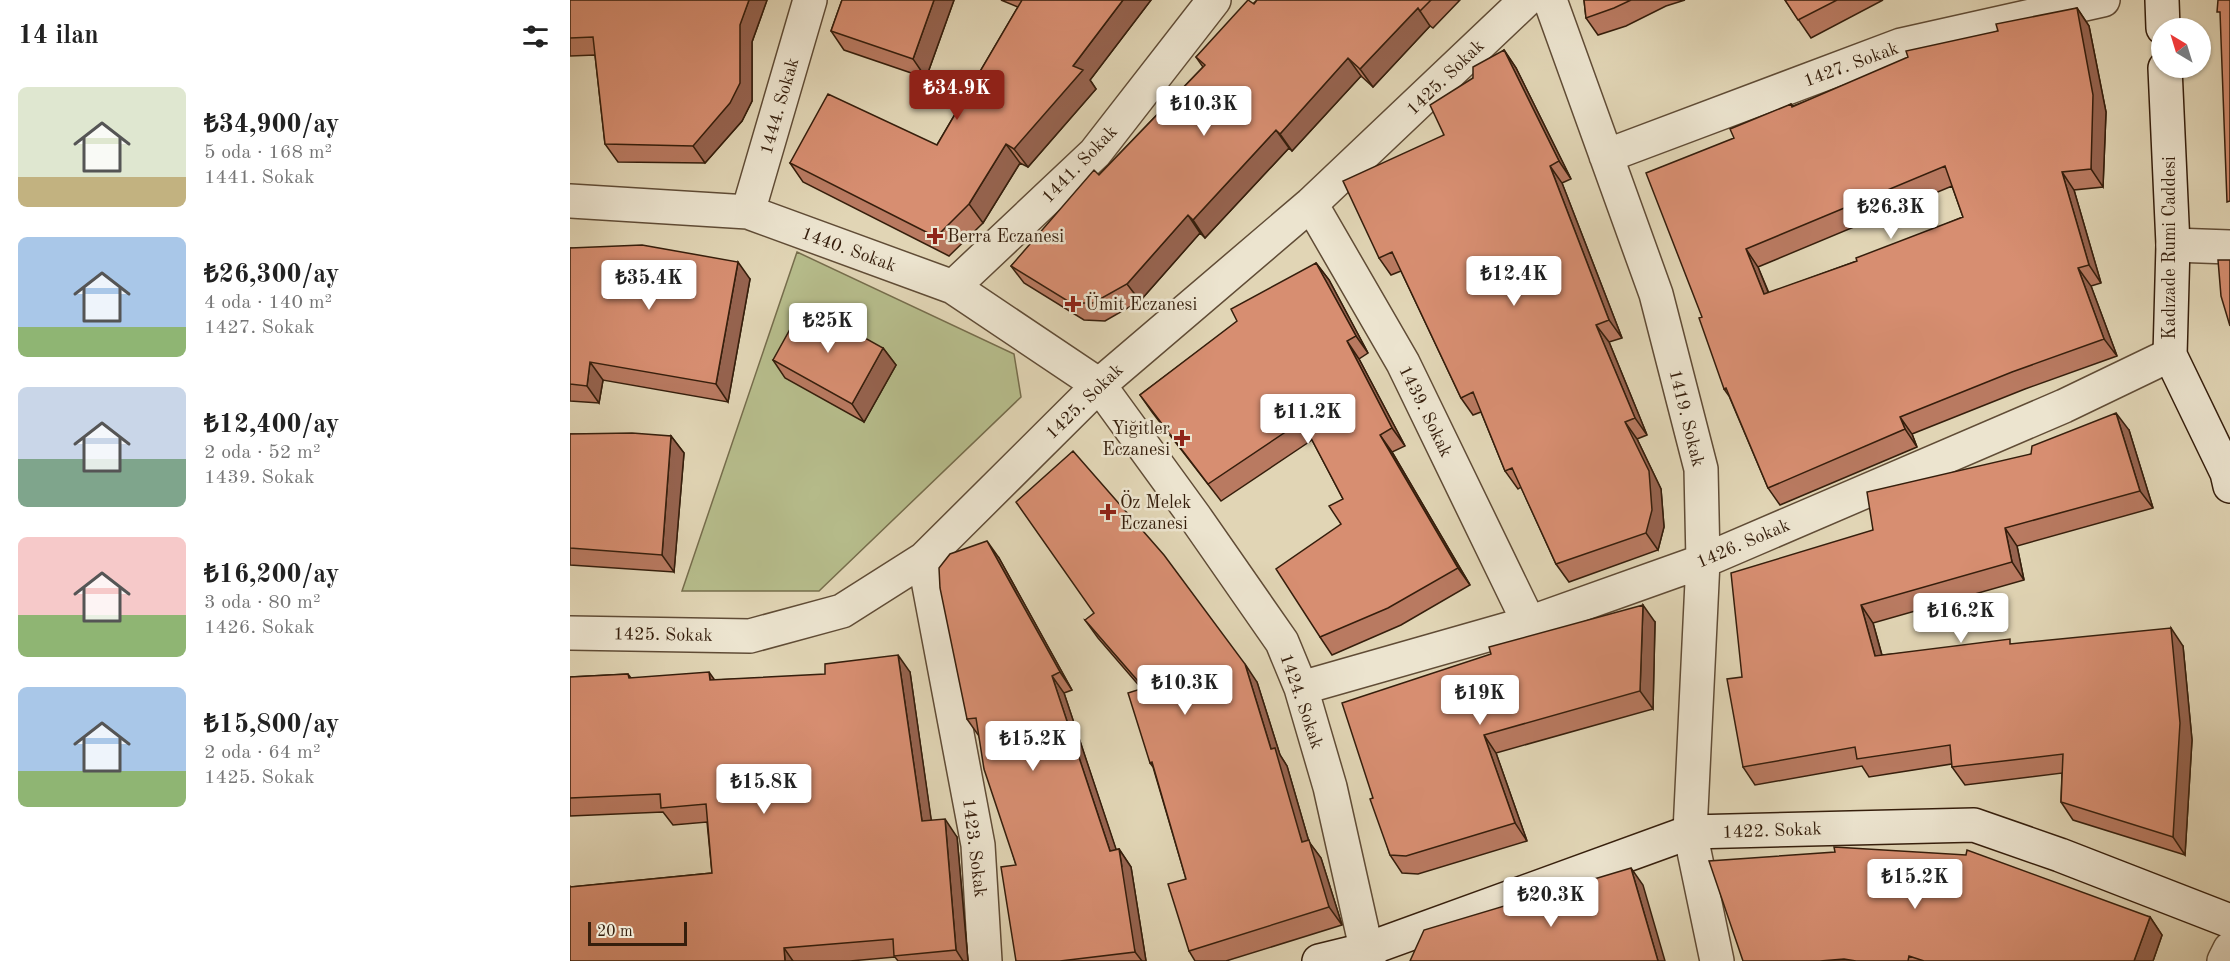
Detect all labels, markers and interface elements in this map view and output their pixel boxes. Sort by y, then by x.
north arrow [2151,18,2211,78]
map controls [2151,18,2211,78]
icon: filters [519,20,552,53]
text: 14 ilan [18,23,99,49]
street label: 1425. Sokak [1404,37,1488,119]
street label: 1427. Sokak [1801,39,1901,90]
street label: 1444. Sokak [758,56,802,157]
pin: ₺34.9K [908,70,1006,121]
text: ₺34.9K [923,79,991,99]
pin: ₺10.3K [1155,86,1253,137]
text: ₺10.3K [1170,95,1238,115]
icon: home [66,111,138,183]
text: ₺34,900/ay [204,112,339,138]
street label: 1441. Sokak [1039,123,1121,207]
text: 5 oda · 168 m² [204,143,332,163]
street label: Kadızade Rumi Caddesi [2161,156,2179,340]
text: 1441. Sokak [204,168,315,188]
pin: ₺26.3K [1842,189,1940,240]
text: ₺26.3K [1857,198,1925,218]
street label: 1440. Sokak [799,224,899,275]
place label: Berra Eczanesi [947,228,1064,246]
marker: Berra Eczanesi [928,229,942,243]
pin: ₺12.4K [1465,256,1563,307]
pin: ₺35.4K [600,260,698,311]
icon: home [66,261,138,333]
text: ₺26,300/ay [204,262,339,288]
text: ₺12.4K [1480,265,1548,285]
text: ₺35.4K [615,269,683,289]
place label: Ümit Eczanesi [1085,292,1197,314]
text: 4 oda · 140 m² [204,293,332,313]
marker: Ümit Eczanesi [1066,297,1080,311]
pin: ₺25K [792,303,864,354]
text: ₺25K [803,312,853,332]
text: 1427. Sokak [204,318,315,338]
street label: 1425. Sokak [1043,361,1127,443]
street label: 1439. Sokak [1395,363,1455,460]
street label: 1419. Sokak [1665,368,1707,469]
pin: ₺11.2K [1259,394,1357,445]
text: ₺11.2K [1274,403,1342,423]
icon: home [66,411,138,483]
text: ₺12,400/ay [204,412,339,438]
place label: Yiğitler Eczanesi [1102,420,1171,459]
marker: Yiğitler Eczanesi [1175,431,1189,445]
text: 2 oda · 52 m² [204,443,321,463]
text: 1439. Sokak [204,468,315,488]
place label: Öz Melek Eczanesi [1120,490,1191,533]
marker: Öz Melek Eczanesi [1101,505,1115,519]
street label: 1426. Sokak [1694,516,1793,572]
icon: home [66,561,138,633]
text: ₺16,200/ay [204,562,339,588]
text: 3 oda · 80 m² [204,593,321,613]
pin: ₺16.2K [1912,593,2010,644]
text: ₺16.2K [1927,602,1995,622]
text: 1426. Sokak [204,618,315,638]
street label: 1425. Sokak [613,625,713,645]
street label: 1424. Sokak [1276,651,1326,751]
pin: ₺10.3K [1136,665,1234,716]
text: ₺10.3K [1151,674,1219,694]
pin: ₺19K [1444,675,1516,726]
text: ₺19K [1455,684,1505,704]
icon: home [66,711,138,783]
text: ₺15,800/ay [204,712,339,738]
pin: ₺15.2K [984,721,1082,772]
text: ₺15.2K [999,730,1067,750]
text: 2 oda · 64 m² [204,743,321,763]
pin: ₺15.8K [715,764,813,815]
text: 1425. Sokak [204,768,315,788]
text: ₺15.8K [730,773,798,793]
street label: 1423. Sokak [959,798,989,899]
street label: 1422. Sokak [1722,820,1822,842]
pin: ₺15.2K [1866,859,1964,910]
text: ₺15.2K [1881,868,1949,888]
pin: ₺20.3K [1502,877,1600,928]
text: ₺20.3K [1517,886,1585,906]
scale bar [588,919,687,946]
text: 20 m [597,924,633,940]

